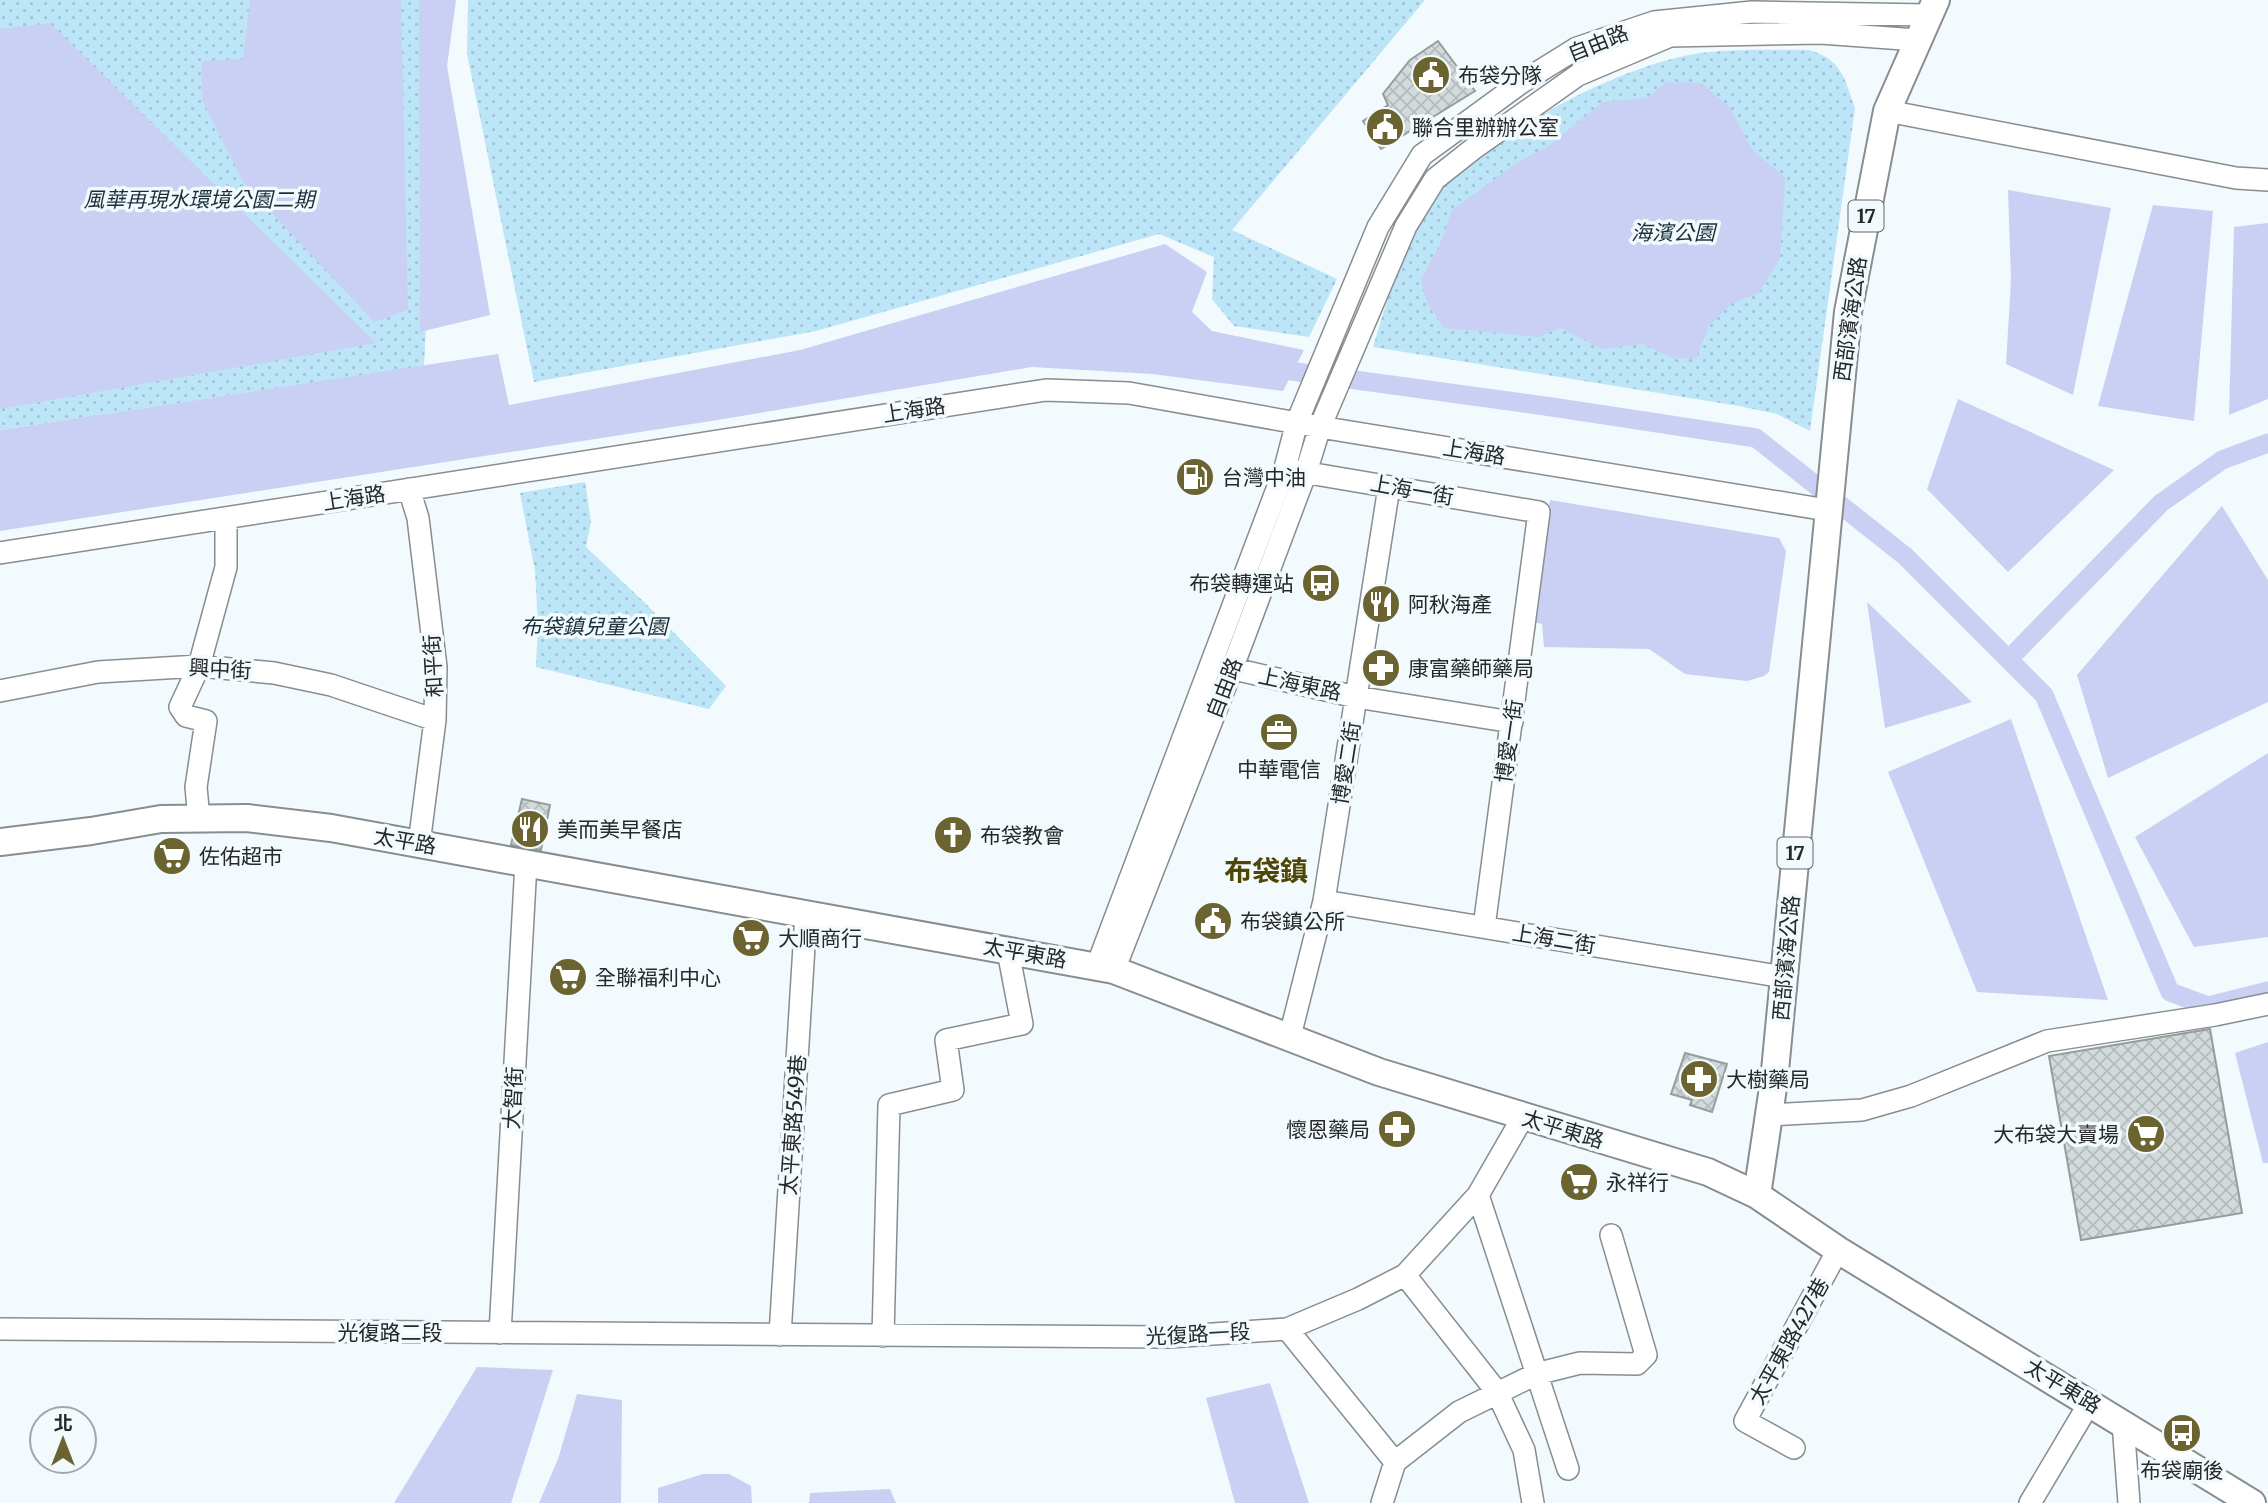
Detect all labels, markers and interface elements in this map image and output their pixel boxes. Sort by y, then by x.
street label: 自由路 [1564,19,1632,67]
public building icon: 布袋分隊 [1410,54,1452,96]
place label: 布袋分隊 [1458,62,1542,89]
public building icon: 聯合里辦辦公室 [1364,106,1406,148]
place label: 聯合里辦辦公室 [1412,114,1559,141]
park label: 風華再現水環境公園二期 [84,186,317,213]
road number: 17 [1848,200,1884,232]
park label: 海濱公園 [1631,219,1718,246]
street label: 西部濱海公路 [1828,255,1872,383]
street label: 上海路 [881,392,947,428]
street label: 上海路 [1441,434,1507,470]
fuel station icon: 台灣中油 [1174,456,1216,498]
place label: 台灣中油 [1222,464,1306,491]
street label: 上海一街 [1368,469,1456,511]
street label: 上海路 [321,480,387,516]
bus stop icon: 布袋轉運站 [1300,562,1342,604]
place label: 布袋轉運站 [1189,570,1294,597]
restaurant icon: 阿秋海產 [1360,583,1402,625]
place label: 阿秋海產 [1408,591,1492,618]
park label: 布袋鎮兒童公園 [521,613,670,640]
street label: 和平街 [418,634,448,698]
pharmacy icon: 康富藥師藥局 [1360,647,1402,689]
street label: 興中街 [188,654,252,684]
street label: 自由路 [1200,654,1248,722]
place label: 康富藥師藥局 [1408,655,1534,682]
street label: 上海東路 [1256,662,1344,706]
street label: 博愛一街 [1490,698,1528,784]
office icon: 中華電信 [1258,711,1300,753]
street label: 博愛二街 [1326,719,1366,807]
place label: 中華電信 [1237,756,1321,783]
restaurant icon: 美而美早餐店 [509,808,551,850]
church icon: 布袋教會 [932,814,974,856]
place label: 美而美早餐店 [557,816,683,843]
street label: 太平路 [372,822,438,860]
place label: 布袋教會 [980,822,1064,849]
supermarket icon: 佐佑超市 [151,835,193,877]
road number: 17 [1778,838,1812,868]
place label: 佐佑超市 [199,843,283,870]
district label: 布袋鎮 [1224,853,1308,889]
street label: 西部濱海公路 [1767,894,1805,1022]
public building icon: 布袋鎮公所 [1192,900,1234,942]
place label: 布袋鎮公所 [1240,908,1345,935]
supermarket icon: 大順商行 [730,917,772,959]
street label: 上海二街 [1510,919,1598,959]
place label: 大順商行 [778,925,862,952]
street label: 太平東路 [981,932,1069,974]
supermarket icon: 全聯福利中心 [547,956,589,998]
place label: 全聯福利中心 [595,964,721,991]
street label: 太平東路549巷 [775,1054,811,1196]
pharmacy icon: 大樹藥局 [1678,1058,1720,1100]
street label: 大智街 [498,1066,528,1130]
place label: 大樹藥局 [1726,1066,1810,1093]
street label: 太平東路 [1519,1104,1607,1154]
pharmacy icon: 懷恩藥局 [1376,1108,1418,1150]
supermarket icon: 大布袋大賣場 [2125,1113,2167,1155]
place label: 懷恩藥局 [1286,1116,1370,1143]
place label: 大布袋大賣場 [1993,1121,2119,1148]
supermarket icon: 永祥行 [1558,1161,1600,1203]
place label: 永祥行 [1606,1169,1669,1196]
street label: 太平東路427巷 [1743,1273,1835,1409]
street label: 光復路一段 [1145,1318,1251,1350]
street label: 光復路二段 [338,1319,443,1346]
street label: 太平東路 [2020,1353,2106,1419]
north arrow [28,1405,98,1475]
text: 北 [53,1411,73,1435]
bus stop icon: 布袋廟後 [2161,1412,2203,1454]
place label: 布袋廟後 [2140,1457,2224,1484]

